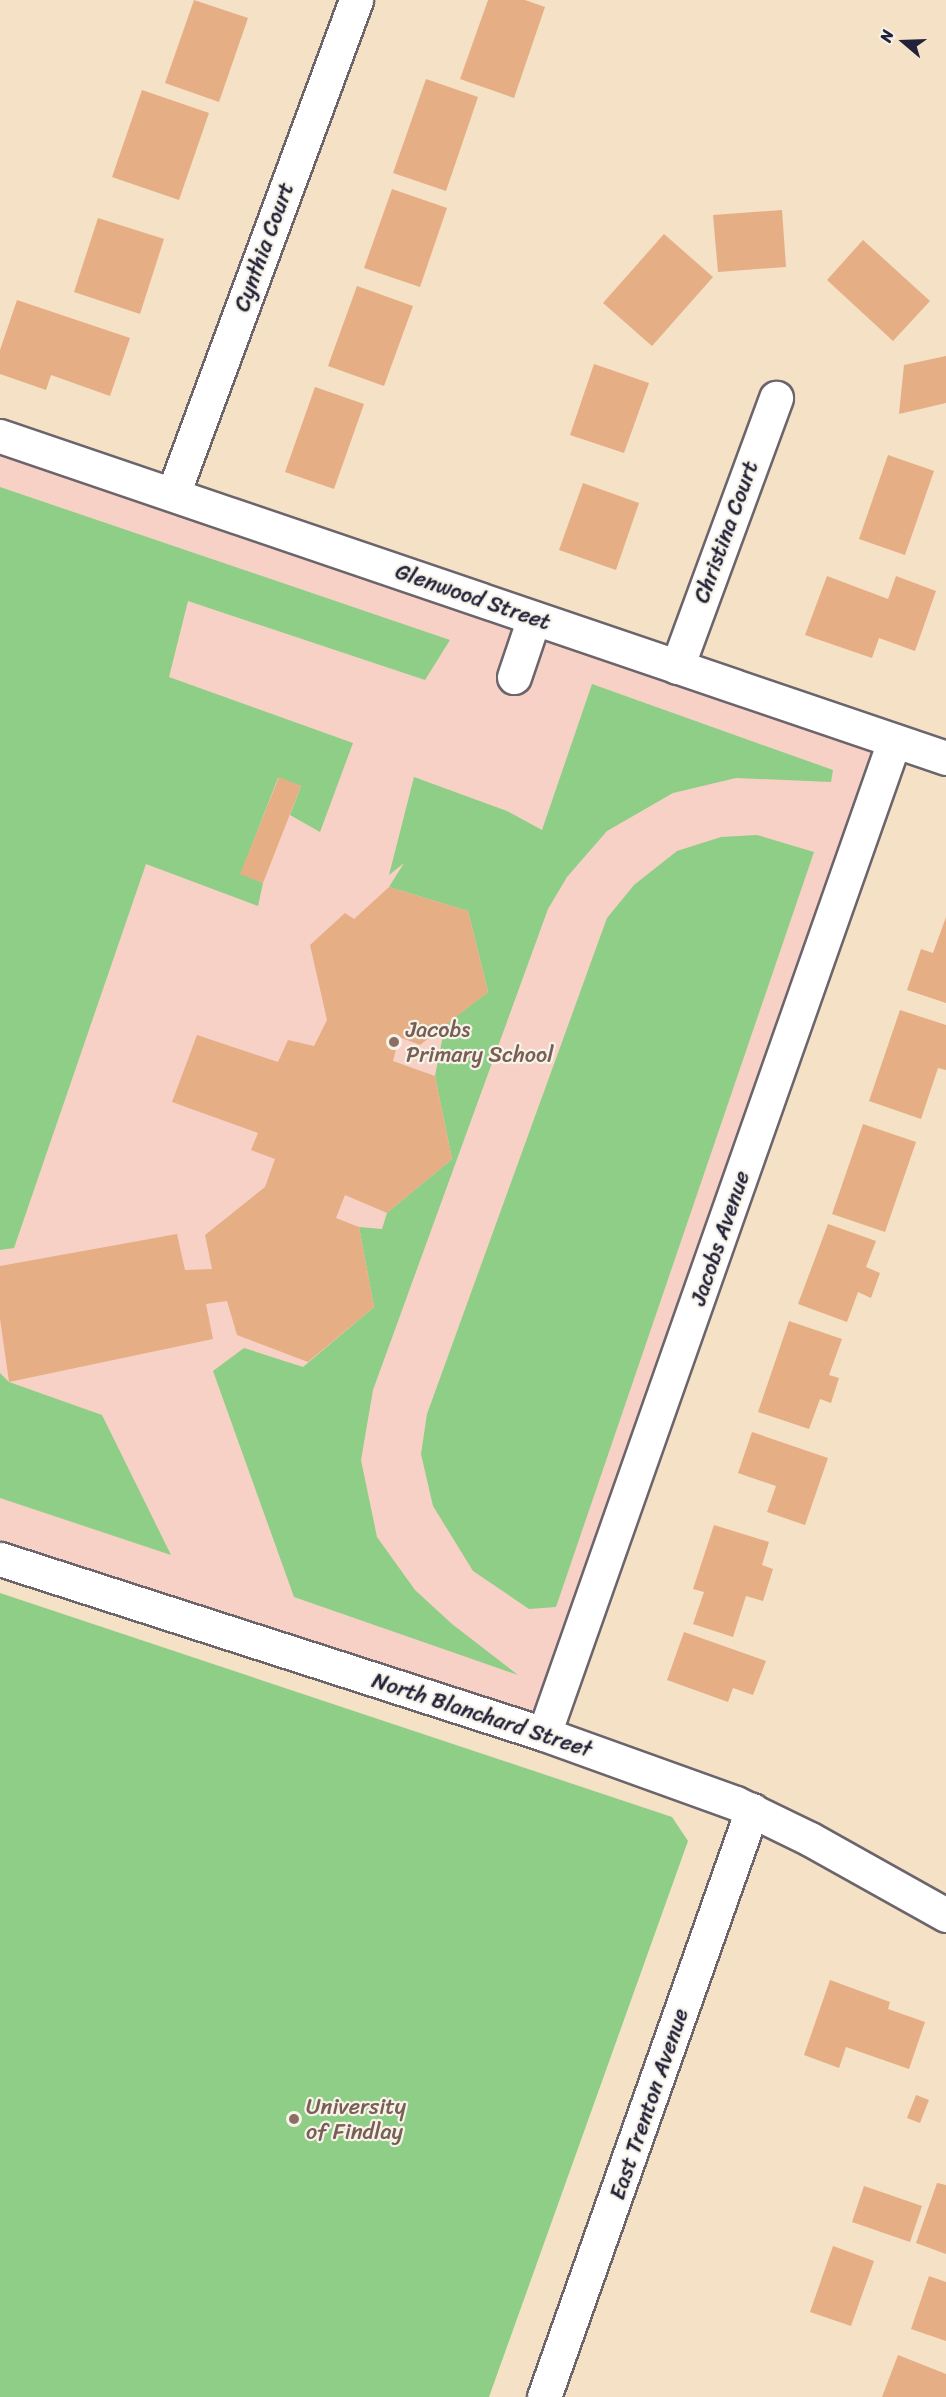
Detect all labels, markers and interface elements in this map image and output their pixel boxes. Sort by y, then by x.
north arrow [874,12,934,72]
text: N [871,26,902,46]
street label: Cynthia Court [228,179,300,315]
street label: Christina Court [688,457,764,607]
street label: Glenwood Street [392,558,554,636]
place label: Jacobs Primary School [406,1016,553,1068]
marker: Jacobs Primary School [387,1035,401,1049]
street label: Jacobs Avenue [685,1167,755,1309]
street label: North Blanchard Street [369,1667,595,1763]
street label: East Trenton Avenue [604,2006,694,2202]
place label: University of Findlay [306,2093,406,2144]
marker: University of Findlay [287,2112,301,2126]

